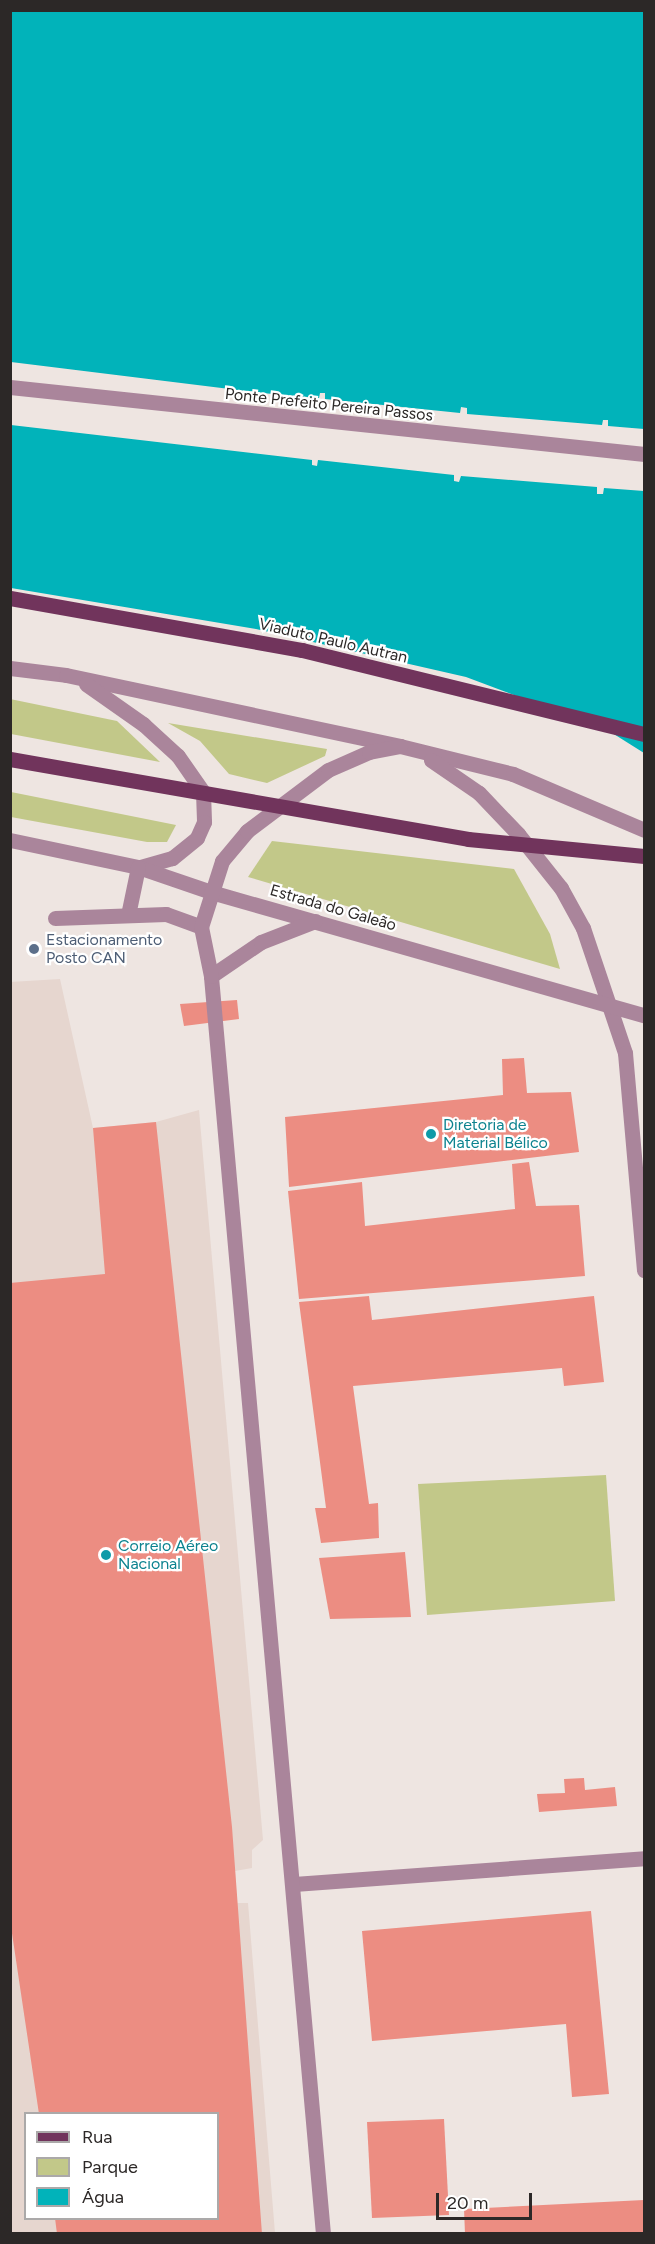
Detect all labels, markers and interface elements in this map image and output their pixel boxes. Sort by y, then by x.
street label: Ponte Prefeito Pereira Passos [224,385,434,425]
street label: Viaduto Paulo Autran [257,615,409,667]
street label: Estrada do Galeão [268,881,398,935]
place label: Estacionamento Posto CAN [46,930,162,968]
marker: Estacionamento Posto CAN [27,942,41,956]
place label: Diretoria de Material Bélico [443,1115,548,1153]
marker: Diretoria de Material Bélico [424,1127,438,1141]
place label: Correio Aéreo Nacional [118,1536,218,1574]
marker: Correio Aéreo Nacional [99,1548,113,1562]
legend [24,2112,219,2220]
text: Rua [82,2126,113,2148]
text: Parque [82,2156,138,2178]
scale bar [439,2181,535,2219]
text: Água [82,2186,124,2208]
text: 20 m [447,2192,488,2214]

